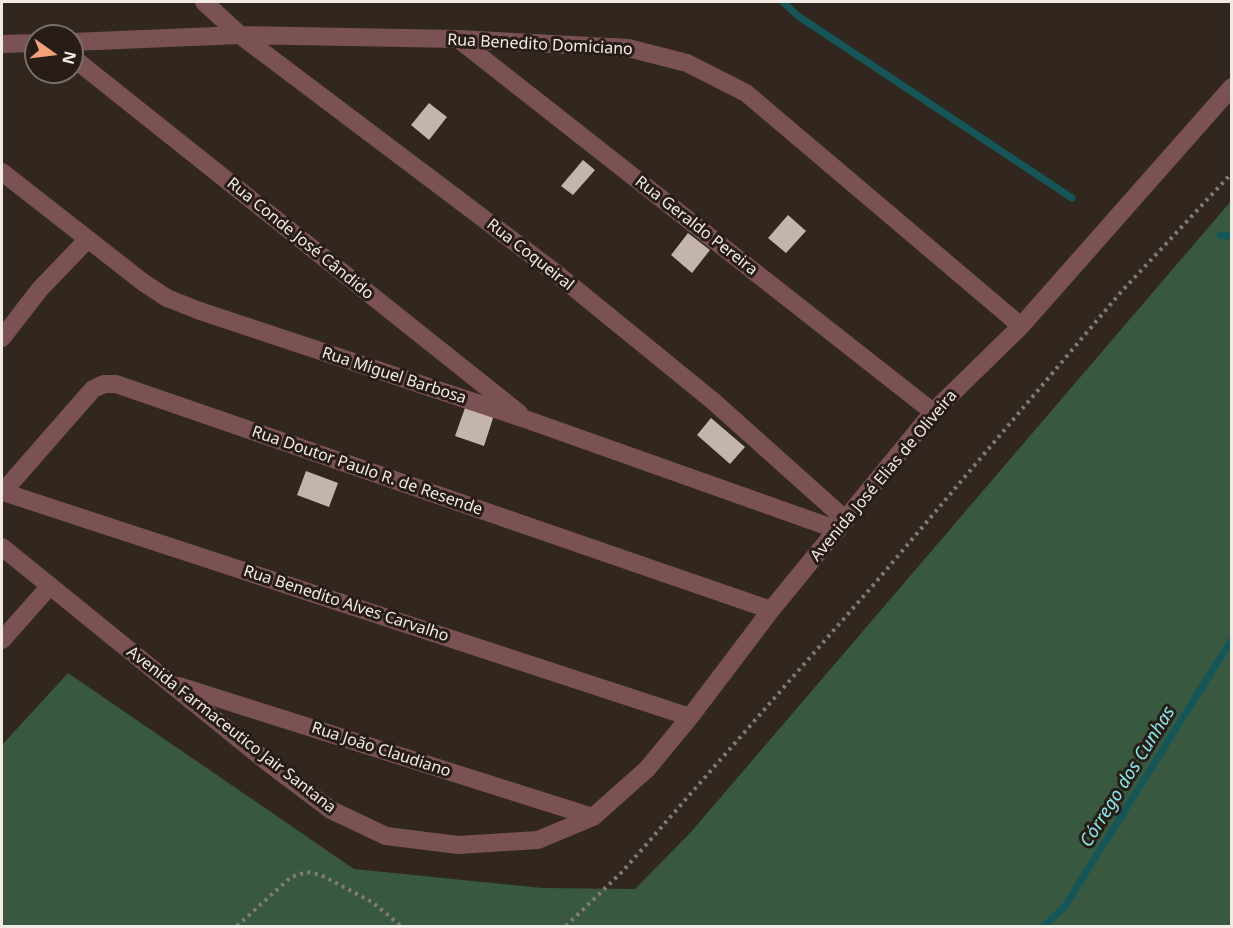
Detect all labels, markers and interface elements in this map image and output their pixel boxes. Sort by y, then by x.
north arrow [24,24,84,84]
street label: Rua Benedito Domiciano [447,31,633,59]
text: N [57,49,82,67]
street label: Rua Geraldo Pereira [631,172,761,280]
street label: Rua Conde José Cândido [223,174,377,304]
street label: Rua Coqueiral [483,215,577,295]
street label: Rua Miguel Barbosa [319,344,469,408]
street label: Avenida José Elias de Oliveira [807,387,961,565]
street label: Rua Doutor Paulo R. de Resende [249,422,485,520]
street label: Rua Benedito Alves Carvalho [241,562,451,646]
street label: Avenida Farmaceutico Jair Santana [123,642,339,818]
water label: Córrego dos Cunhas [1076,703,1180,851]
street label: Rua João Claudiano [309,718,453,782]

